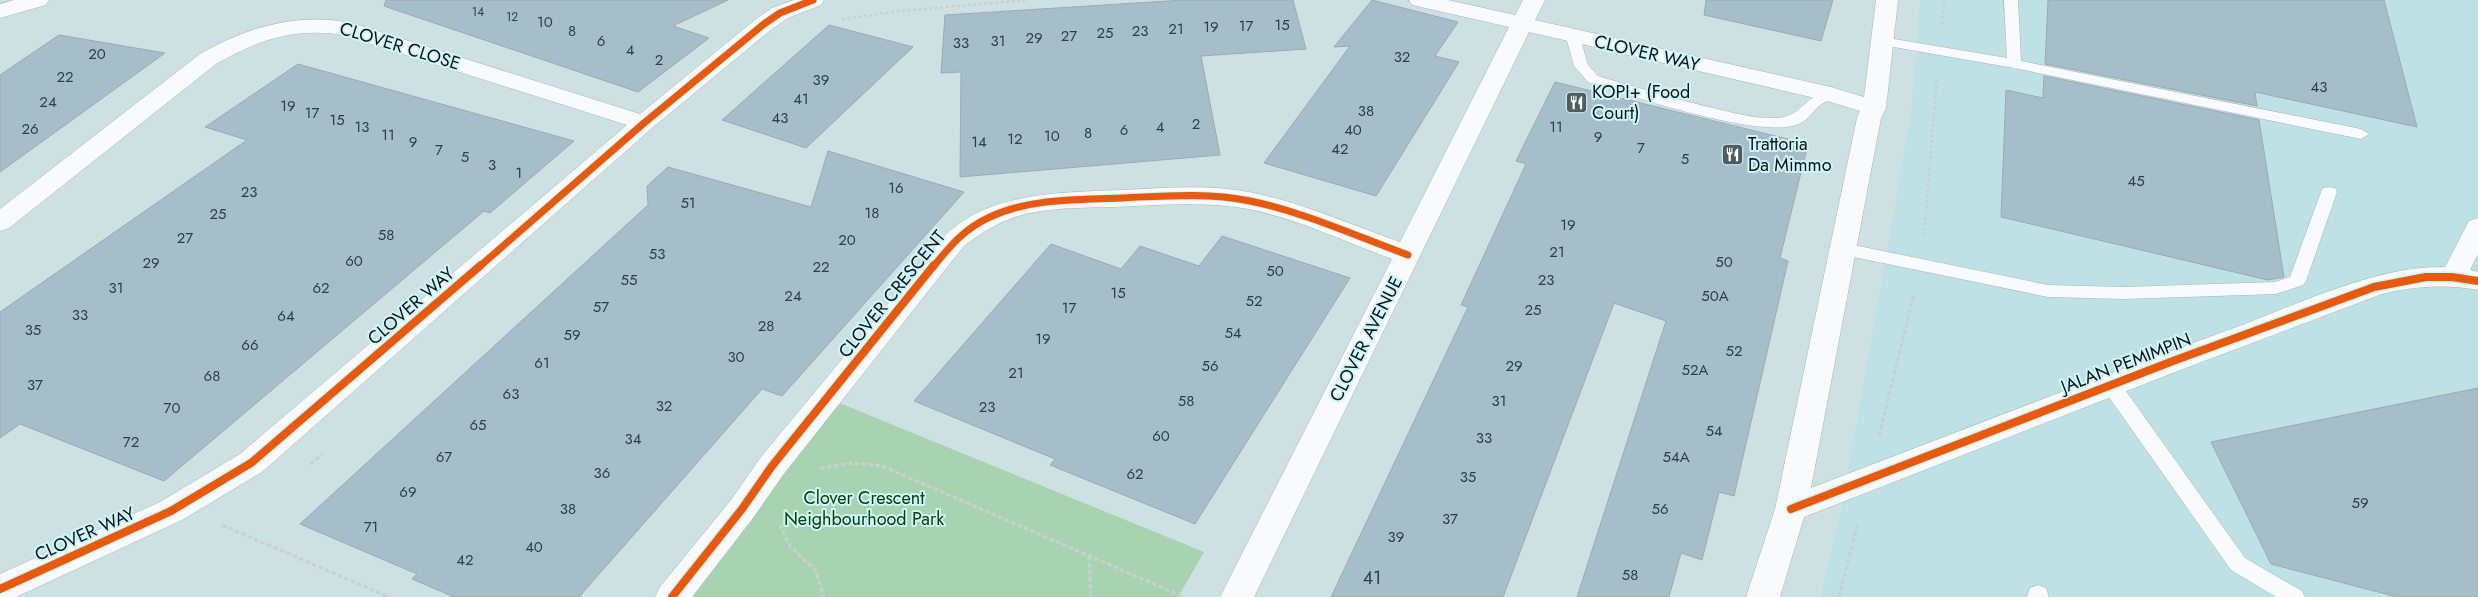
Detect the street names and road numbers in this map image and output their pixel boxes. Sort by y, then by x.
street label: CLOVER CLOSE [337,15,463,77]
street label: CLOVER WAY [1592,28,1703,78]
street label: CLOVER CRESCENT [832,224,952,363]
street label: CLOVER WAY [362,260,461,351]
street label: CLOVER AVENUE [1323,272,1409,406]
street label: JALAN PEMIMPIN [2055,326,2195,401]
street label: CLOVER WAY [31,500,140,568]

